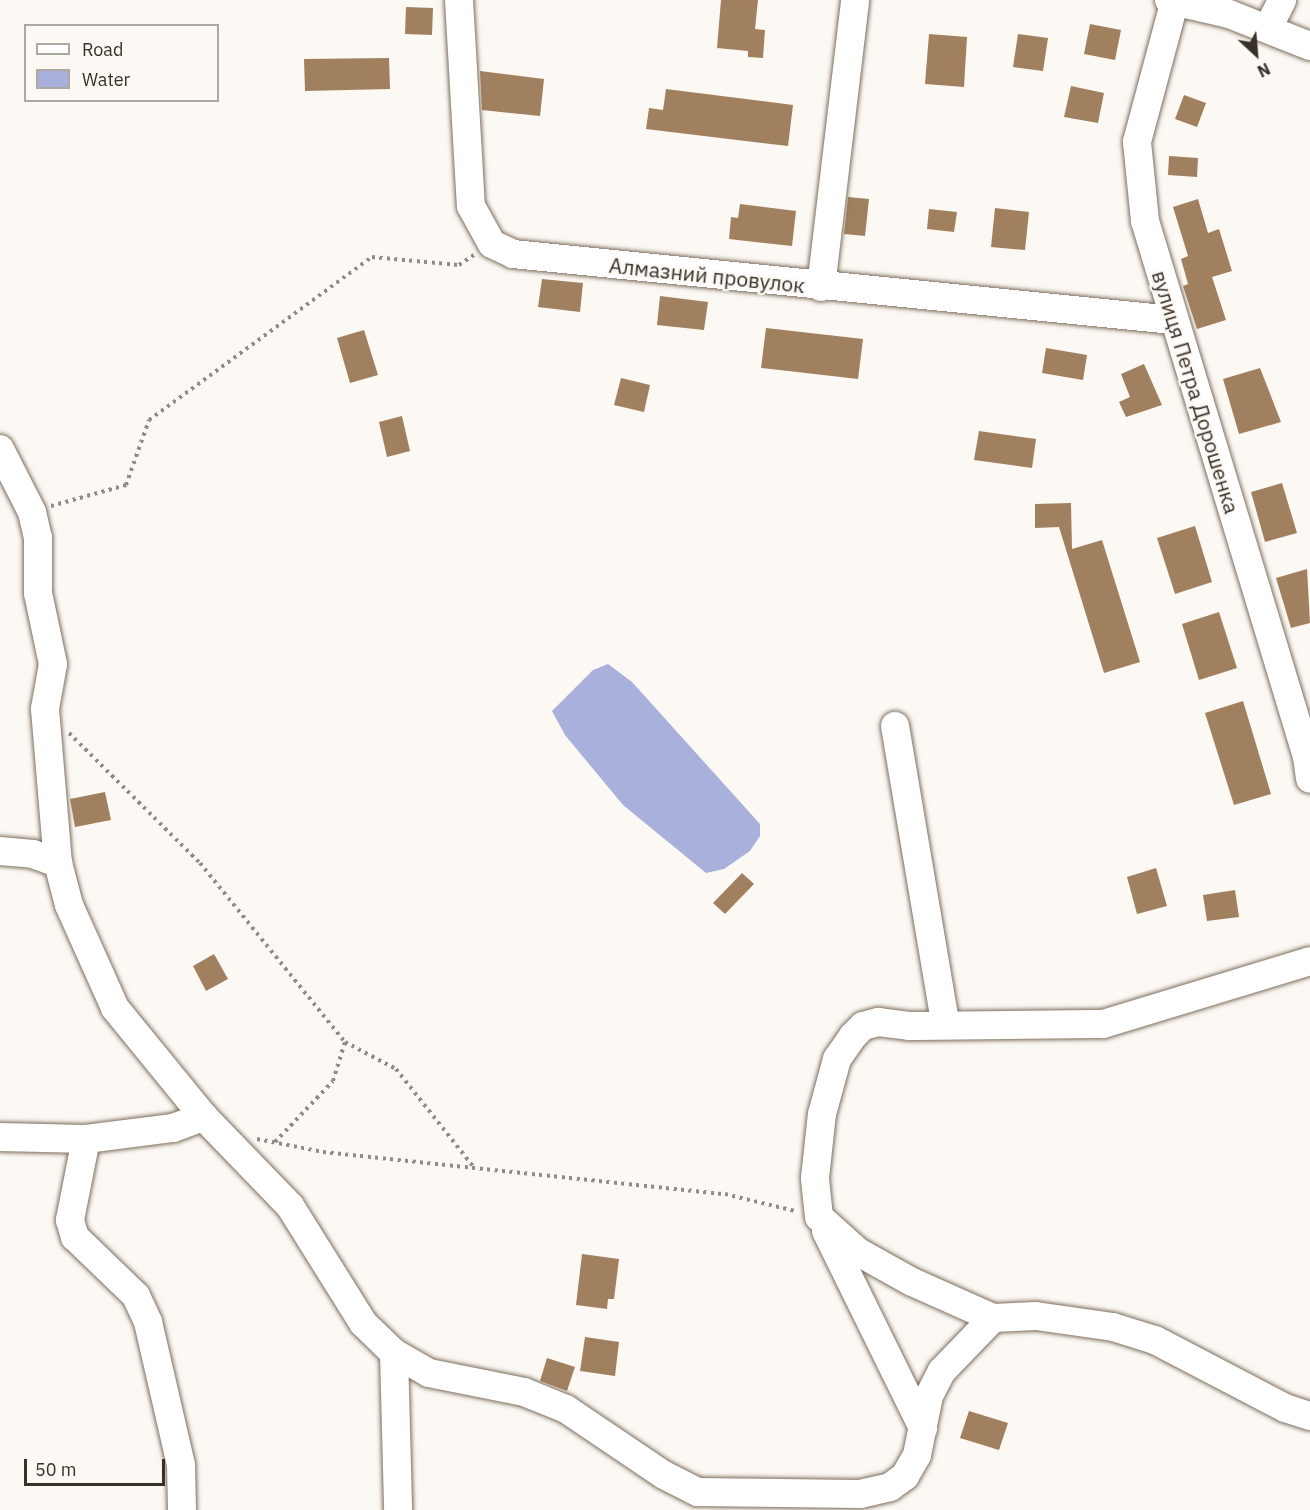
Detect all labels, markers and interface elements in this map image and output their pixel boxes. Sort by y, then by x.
legend [24,24,219,102]
north arrow [1226,24,1286,84]
text: Road [82,38,123,61]
text: N [1254,59,1273,82]
text: Water [82,68,130,91]
street label: Алмазний провулок [608,252,806,298]
street label: вулиця Петра Дорошенка [1147,267,1245,517]
scale bar [27,1447,168,1485]
text: 50 m [35,1458,77,1481]

